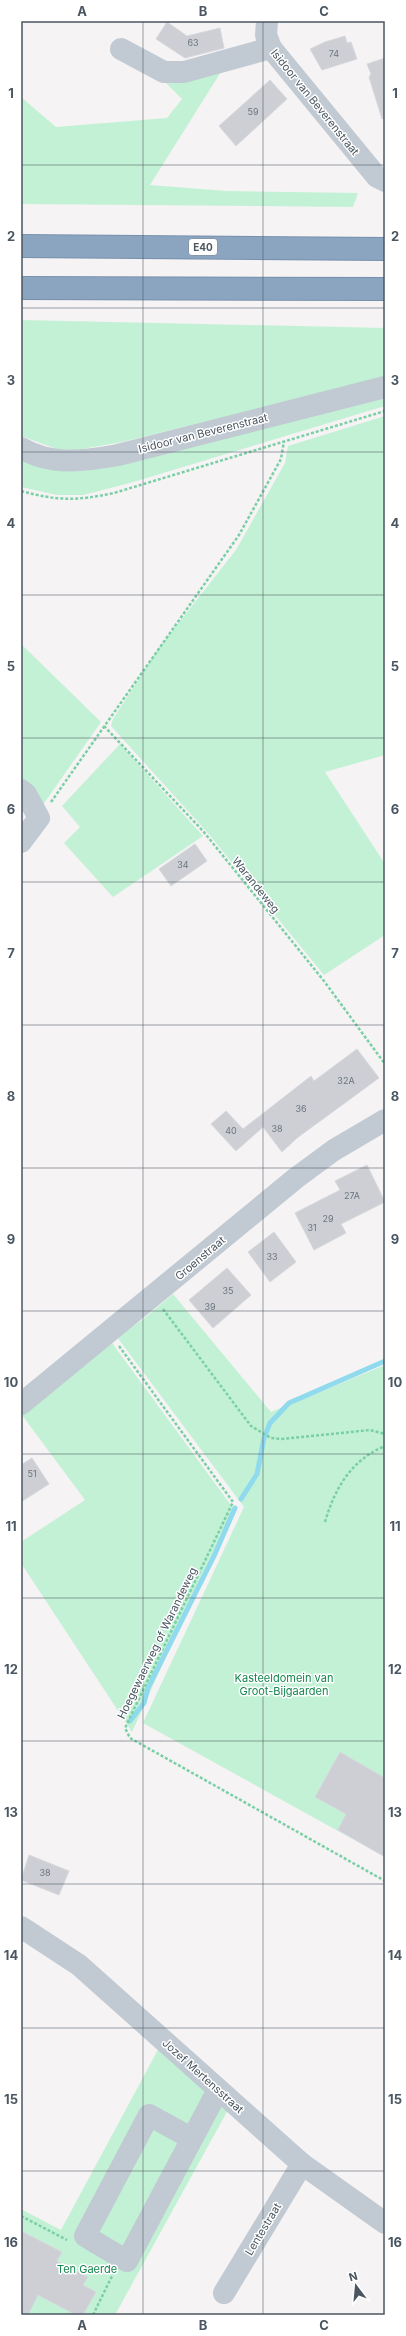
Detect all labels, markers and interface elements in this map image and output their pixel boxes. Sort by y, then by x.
text: A [77,3,87,19]
text: B [199,3,208,19]
text: C [319,3,329,19]
house number: 63 [187,37,199,48]
street label: Isidoor van Beverenstraat [268,46,362,158]
house number: 74 [329,48,339,59]
text: 1 [8,85,14,101]
text: 1 [392,85,398,101]
house number: 59 [247,106,259,117]
text: 2 [7,228,15,244]
text: 2 [391,228,399,244]
road number: E40 [189,239,217,255]
text: 3 [7,372,15,388]
text: 3 [391,372,399,388]
street label: Isidoor van Beverenstraat [137,410,269,456]
text: 4 [7,515,16,531]
text: 4 [391,515,400,531]
text: 5 [7,658,15,674]
text: 5 [391,658,399,674]
text: 6 [7,801,15,817]
text: 6 [391,801,399,817]
street label: Warandeweg [229,854,283,916]
house number: 34 [177,859,189,870]
text: 7 [7,945,15,961]
text: 7 [391,945,399,961]
house number: 32A [337,1075,355,1086]
text: 8 [7,1088,15,1104]
text: 8 [391,1088,399,1104]
house number: 36 [295,1103,307,1114]
house number: 38 [271,1123,283,1134]
house number: 40 [225,1125,237,1136]
house number: 27A [344,1190,360,1201]
house number: 29 [322,1213,334,1224]
house number: 31 [307,1222,317,1233]
text: 9 [7,1231,15,1247]
text: 9 [391,1231,399,1247]
street label: Groenstraat [172,1233,228,1283]
house number: 33 [266,1251,278,1262]
house number: 35 [222,1285,234,1296]
house number: 39 [204,1301,216,1312]
text: 10 [4,1374,18,1390]
text: 10 [388,1374,402,1390]
house number: 51 [27,1468,37,1479]
text: 11 [5,1518,17,1534]
text: 11 [389,1518,401,1534]
street label: Hoegewaerweg of Warandeweg [114,1565,200,1721]
text: 12 [4,1661,18,1677]
text: 12 [388,1661,402,1677]
park label: Kasteeldomein van Groot-Bijgaarden [235,1671,333,1698]
text: 13 [4,1804,18,1820]
text: 13 [388,1804,402,1820]
house number: 38 [39,1867,51,1878]
text: 14 [4,1947,18,1963]
text: 14 [388,1947,402,1963]
street label: Jozef Mertensstraat [159,2036,247,2116]
text: 15 [4,2091,18,2107]
text: 15 [388,2091,402,2107]
street label: Lentestraat [242,2200,284,2258]
text: 16 [4,2234,18,2250]
text: 16 [388,2234,402,2250]
park label: Ten Gaerde [57,2262,117,2276]
north arrow [336,2266,376,2306]
text: N [347,2269,359,2284]
text: A [77,2317,87,2333]
text: B [199,2317,208,2333]
text: C [319,2317,329,2333]

